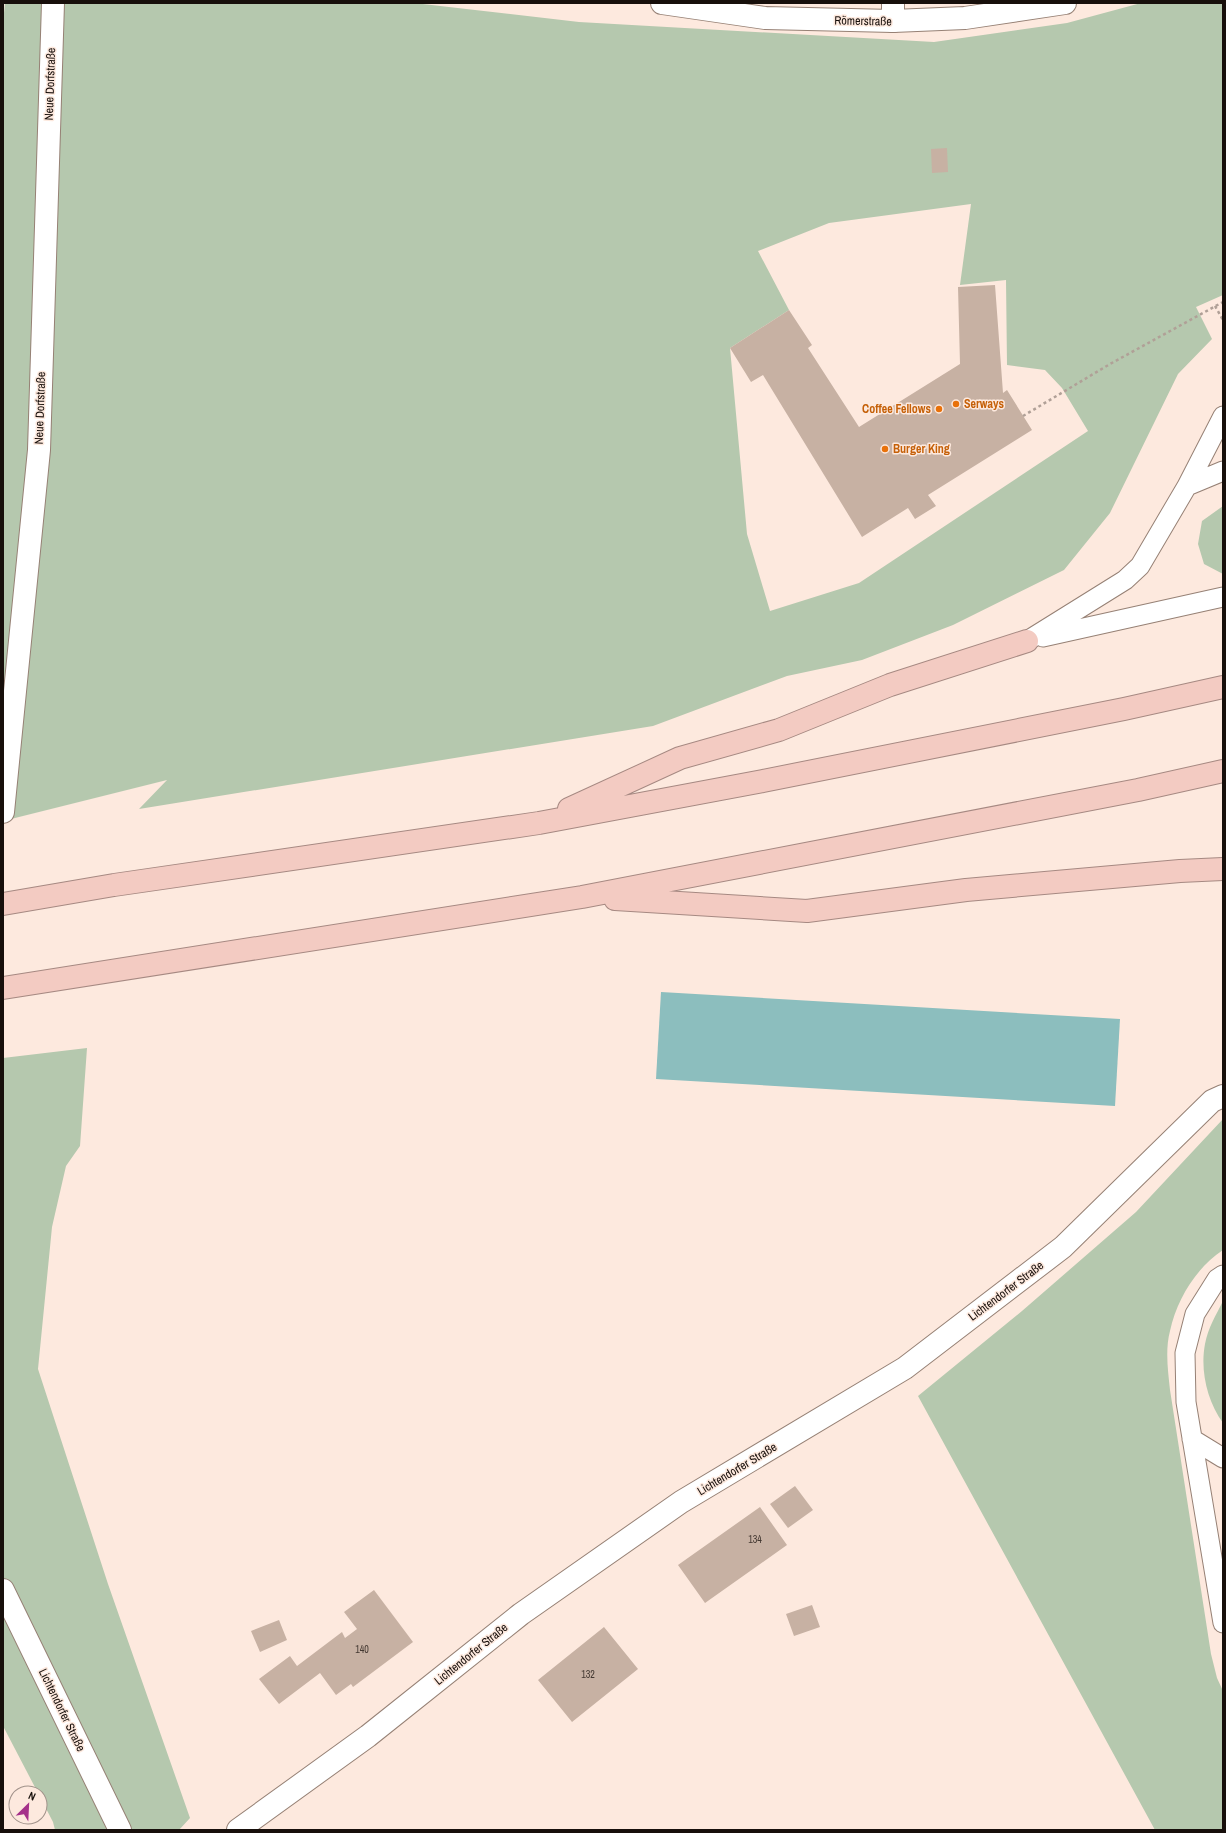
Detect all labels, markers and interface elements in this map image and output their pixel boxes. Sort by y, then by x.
street label: Römerstraße [834,13,892,29]
street label: Neue Dorfstraße [41,47,59,121]
street label: Neue Dorfstraße [31,371,49,445]
place label: Serways [964,396,1004,412]
marker: Serways [951,399,961,409]
place label: Coffee Fellows [862,401,932,417]
marker: Coffee Fellows [934,404,944,414]
place label: Burger King [893,441,950,457]
marker: Burger King [880,444,890,454]
street label: Lichtendorfer Straße [965,1257,1047,1325]
street label: Lichtendorfer Straße [694,1439,780,1499]
house number: 134 [748,1533,762,1546]
street label: Lichtendorfer Straße [431,1619,511,1689]
house number: 140 [355,1643,369,1656]
street label: Lichtendorfer Straße [35,1666,89,1754]
house number: 132 [581,1668,595,1681]
north arrow [8,1785,48,1825]
text: N [26,1788,38,1804]

